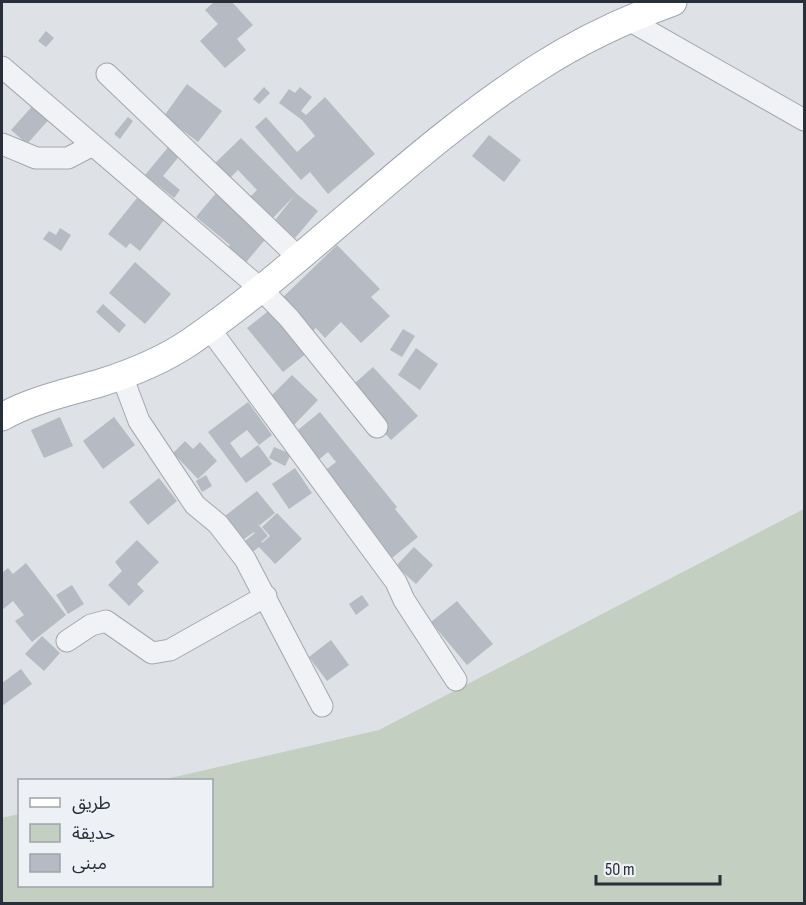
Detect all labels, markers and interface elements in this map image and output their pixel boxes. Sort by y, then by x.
legend [18,779,213,887]
text: طريق [72,793,111,814]
text: حديقة [72,823,115,844]
scale bar [596,848,720,886]
text: مبنى [72,853,107,874]
text: 50 m [605,859,635,880]

